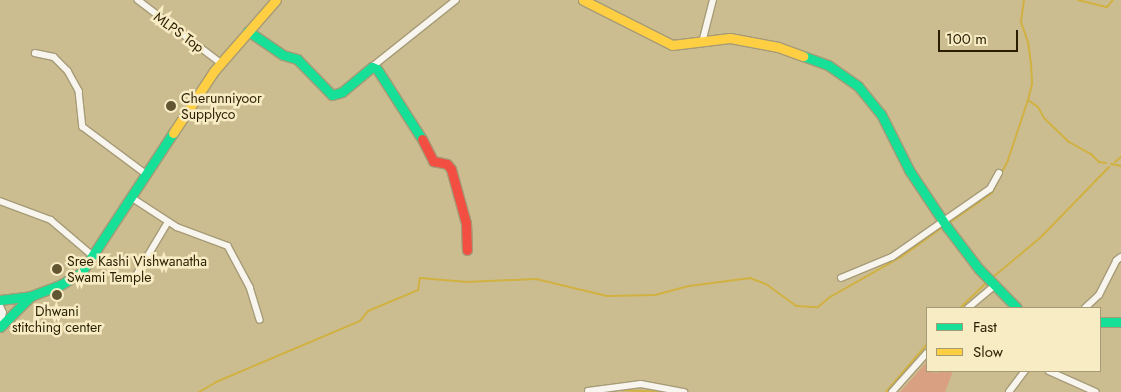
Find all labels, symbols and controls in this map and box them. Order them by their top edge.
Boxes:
street label: MLPS Top [151,8,207,56]
scale bar [941,20,1021,52]
text: 100 m [946,28,987,50]
place label: Cherunniyoor Supplyco [181,90,262,122]
marker: Cherunniyoor Supplyco [165,100,177,112]
place label: Sree Kashi Vishwanatha Swami Temple [67,253,207,286]
marker: Sree Kashi Vishwanatha Swami Temple [51,263,63,275]
marker: Dhwani stitching center [51,289,63,301]
place label: Dhwani stitching center [12,303,102,336]
legend [926,307,1101,372]
text: Fast [973,316,997,338]
text: Slow [973,341,1003,363]

